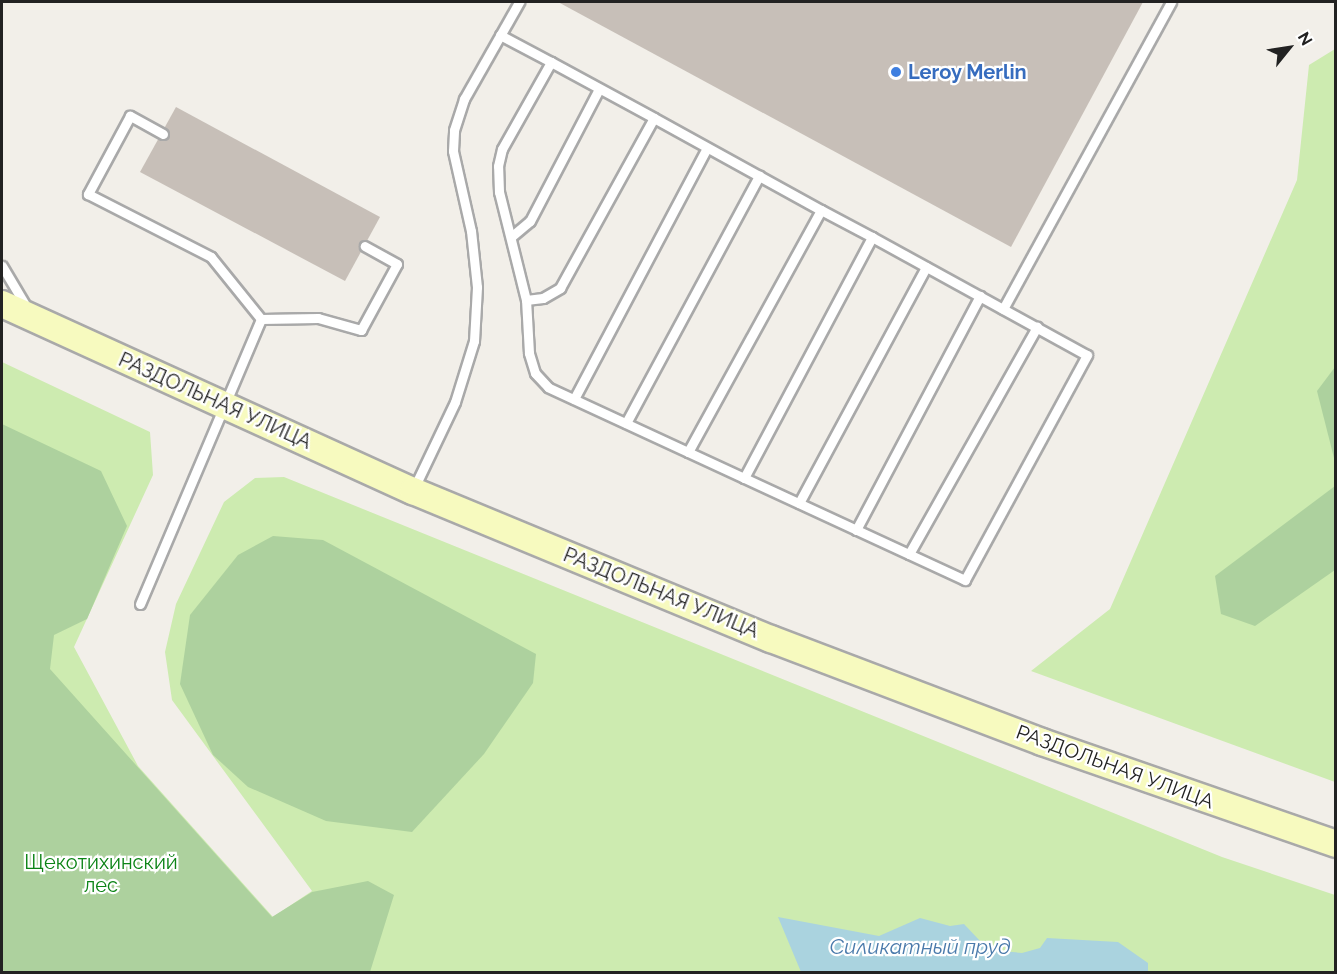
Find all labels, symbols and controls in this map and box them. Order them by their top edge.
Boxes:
north arrow [1259,18,1319,78]
text: N [1294,29,1316,49]
place label: Leroy Merlin [908,60,1027,84]
marker: Leroy Merlin [889,65,903,79]
street label: РАЗДОЛЬНАЯ УЛИЦА [115,348,315,454]
street label: РАЗДОЛЬНАЯ УЛИЦА [560,543,762,643]
street label: РАЗДОЛЬНАЯ УЛИЦА [1013,720,1217,814]
park label: Щекотихинский лес [24,850,178,897]
water label: Силикатный пруд [829,934,1011,960]

